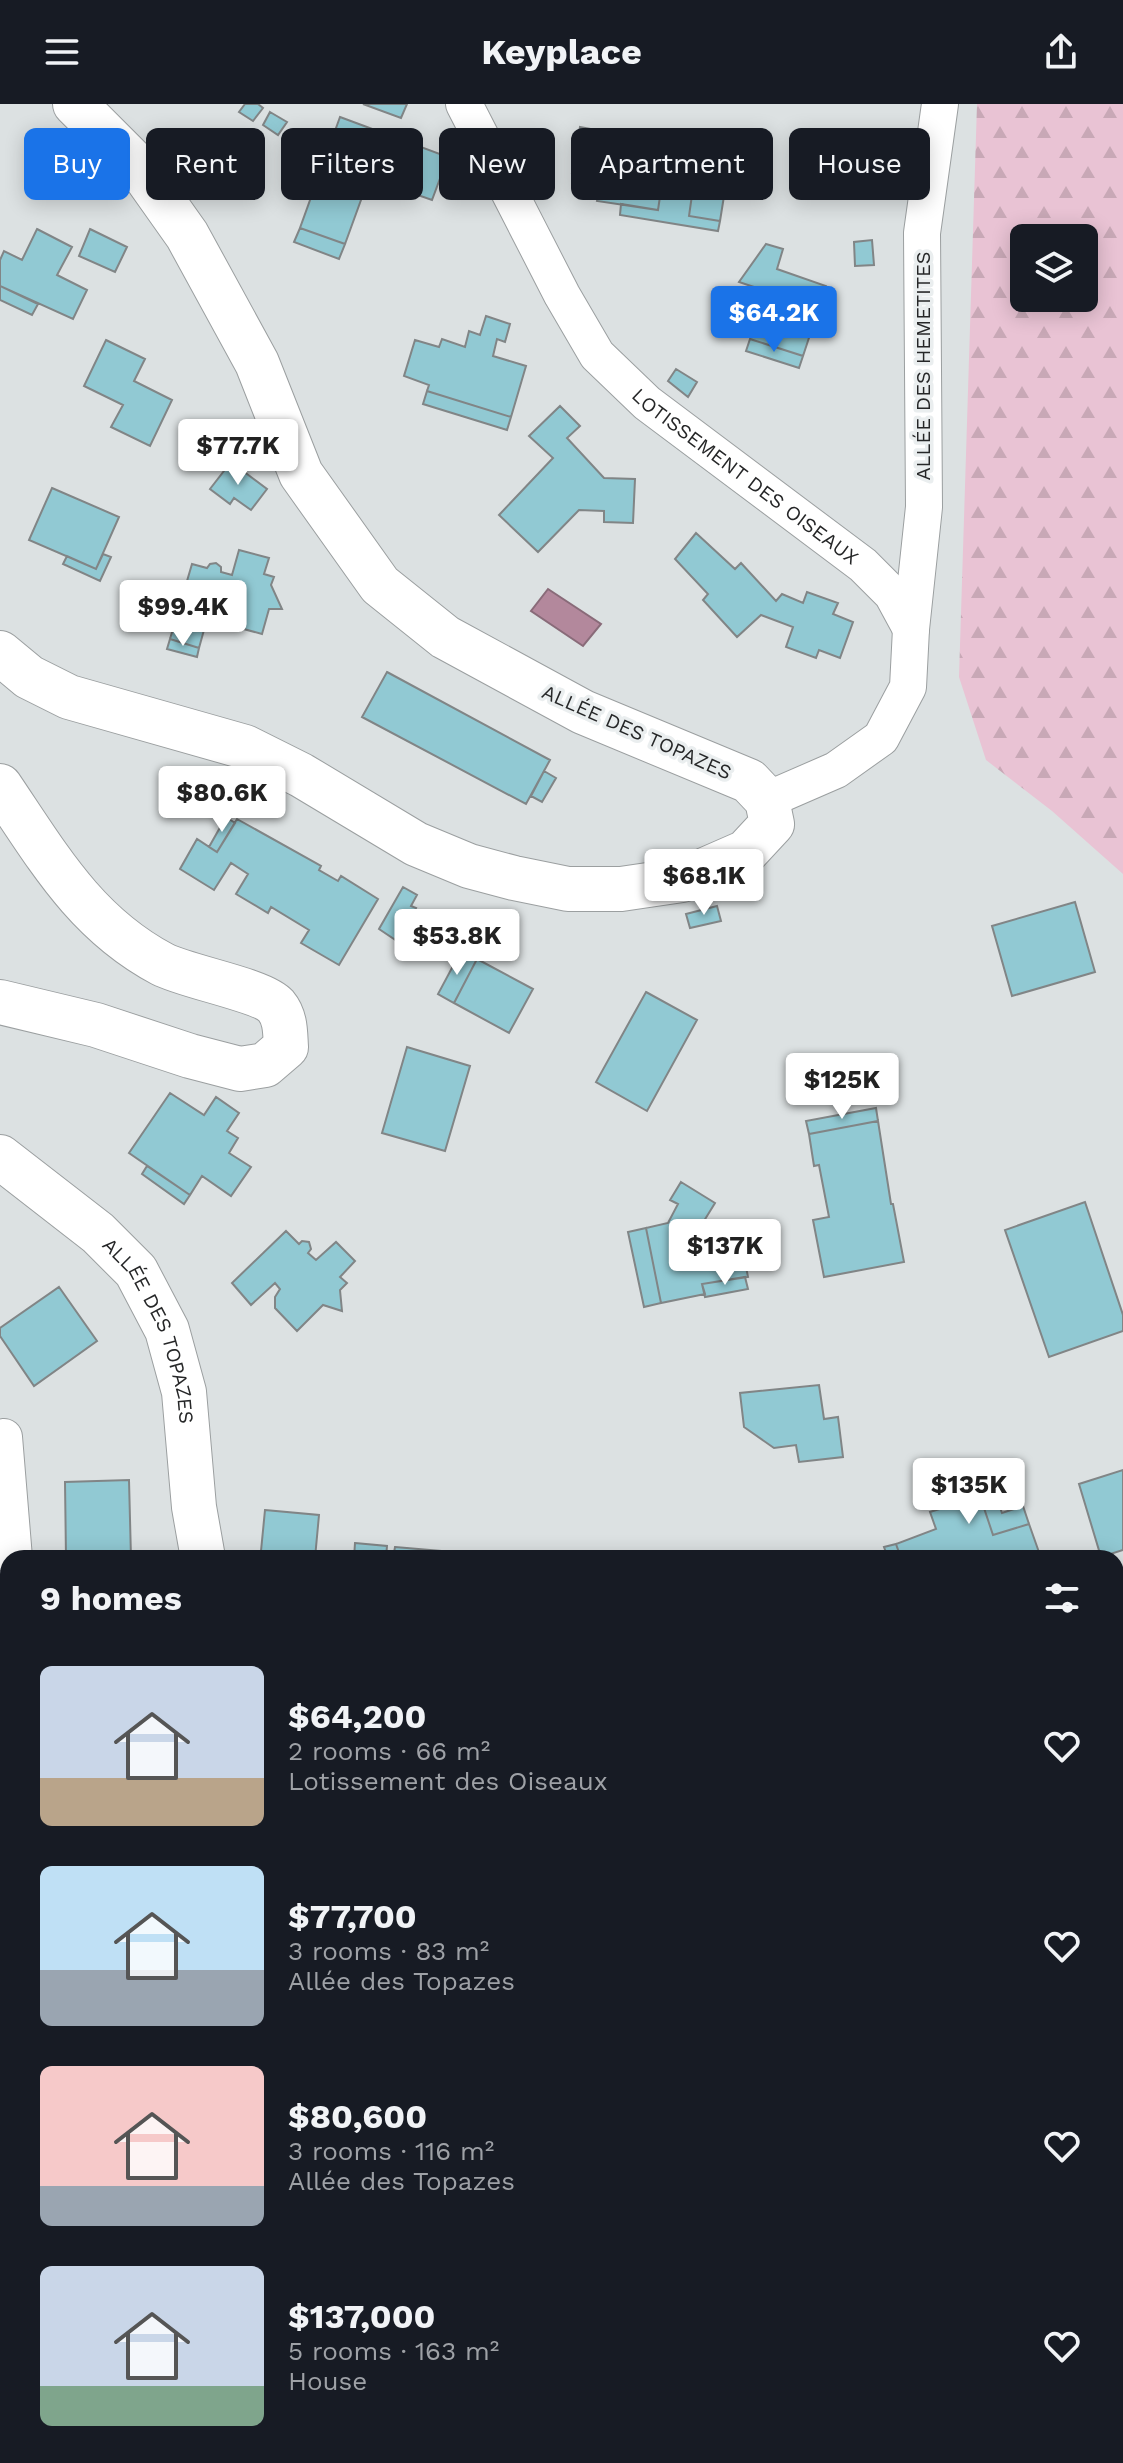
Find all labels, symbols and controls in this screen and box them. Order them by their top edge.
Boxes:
icon: menu [40,30,84,74]
icon: share [1039,30,1083,74]
text: Keyplace [481,31,642,73]
chip: Buy [24,128,130,200]
chip: Rent [146,128,265,200]
chip: Filters [281,128,423,200]
chip: New [439,128,555,200]
chip: Apartment [571,128,773,200]
chip: House [789,128,930,200]
map controls [1010,224,1098,312]
button: layers [1010,224,1098,312]
street label: ALLÉE DES HEMETITES [911,251,935,481]
pin: $64.2K [709,286,839,354]
text: $64.2K [729,297,819,327]
street label: LOTISSEMENT DES OISEAUX [627,383,863,569]
pin: $77.7K [173,419,303,487]
text: $77.7K [196,430,280,460]
pin: $99.4K [118,580,248,648]
text: $99.4K [138,591,228,621]
street label: ALLÉE DES TOPAZES [538,679,736,785]
pin: $80.6K [157,766,287,834]
text: $80.6K [177,777,267,807]
pin: $68.1K [639,849,769,917]
text: $68.1K [662,860,746,890]
pin: $53.8K [392,909,522,977]
text: $53.8K [412,920,502,950]
pin: $125K [786,1053,898,1121]
text: $125K [804,1064,880,1094]
pin: $137K [669,1219,781,1287]
text: $137K [687,1230,763,1260]
street label: ALLÉE DES TOPAZES [98,1233,199,1425]
pin: $135K [913,1458,1025,1526]
text: $135K [931,1469,1007,1499]
icon: filters [1040,1576,1084,1620]
text: 9 homes [40,1578,182,1618]
text: $64,200 [288,1696,426,1736]
icon: home [104,1698,200,1794]
icon: heart [1040,1724,1084,1768]
text: 2 rooms · 66 m² [288,1736,490,1766]
text: Lotissement des Oiseaux [288,1766,608,1796]
text: $77,700 [288,1896,417,1936]
icon: home [104,1898,200,1994]
icon: heart [1040,1924,1084,1968]
text: 3 rooms · 83 m² [288,1936,489,1966]
text: Allée des Topazes [288,1966,515,1996]
text: $80,600 [288,2096,427,2136]
icon: home [104,2098,200,2194]
icon: heart [1040,2124,1084,2168]
text: 3 rooms · 116 m² [288,2136,494,2166]
text: Allée des Topazes [288,2166,515,2196]
text: $137,000 [288,2296,436,2336]
icon: home [104,2298,200,2394]
icon: heart [1040,2324,1084,2368]
text: 5 rooms · 163 m² [288,2336,499,2366]
text: House [288,2366,367,2396]

